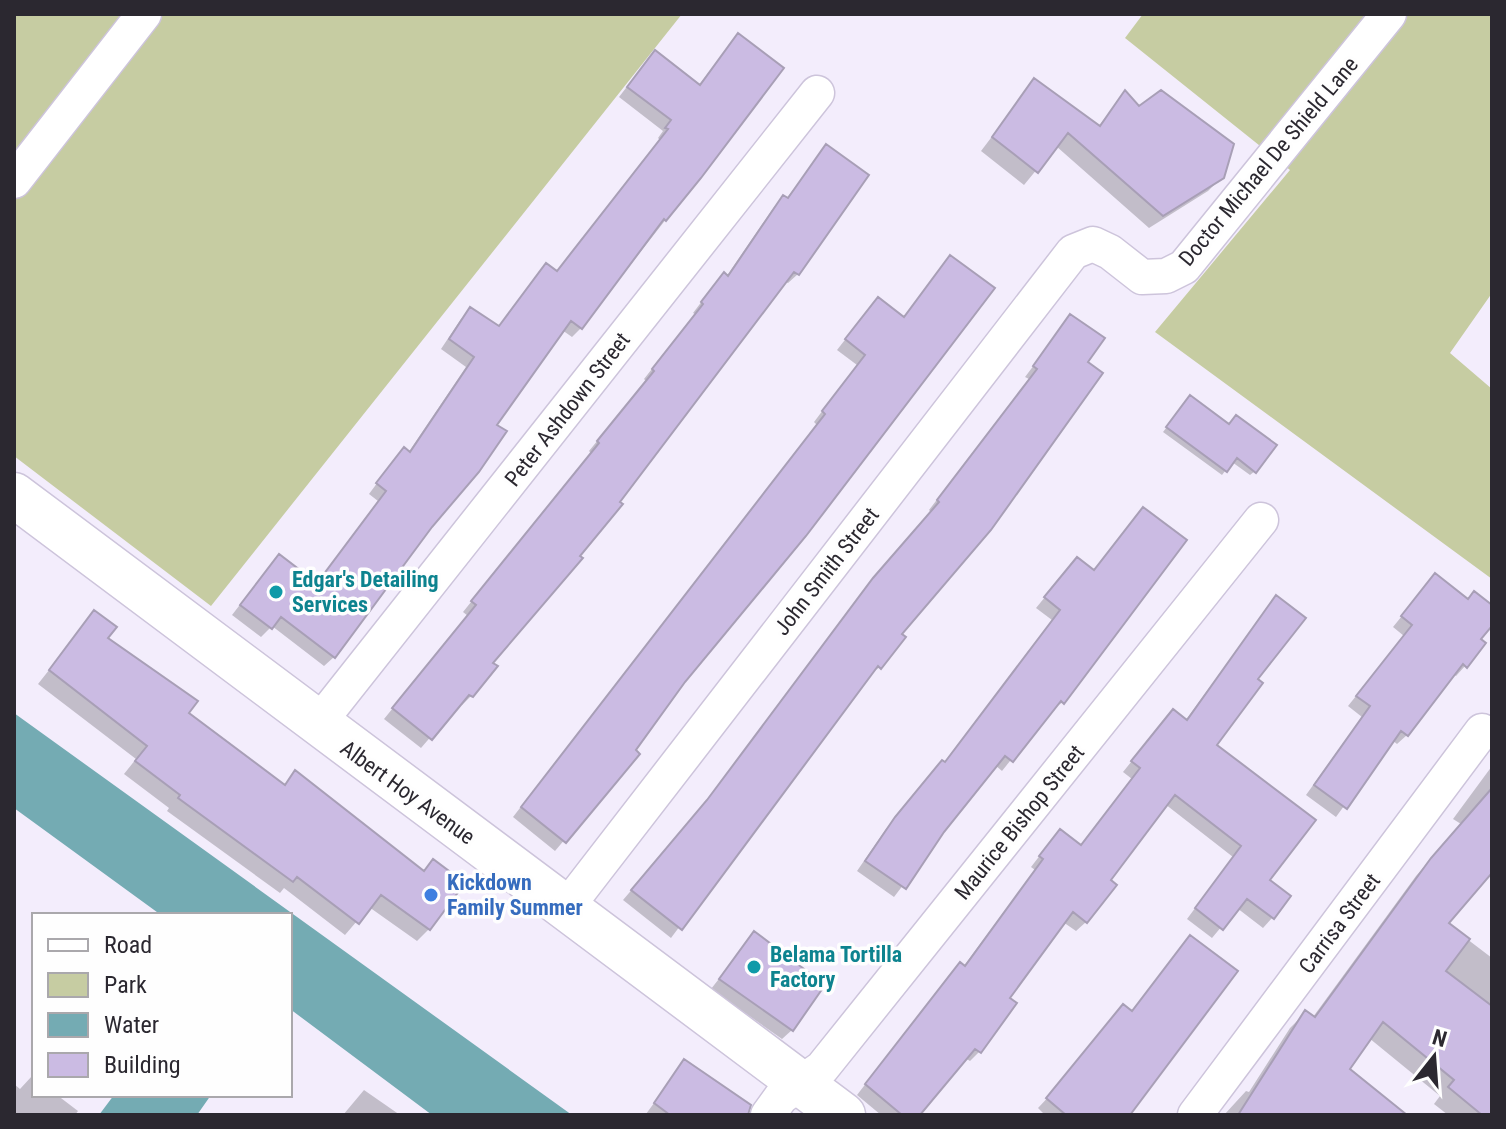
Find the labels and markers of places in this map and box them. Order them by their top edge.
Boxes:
place label: Edgar's Detailing Services [292,567,439,617]
marker: Edgar's Detailing Services [267,583,285,601]
place label: Kickdown Family Summer [447,870,583,920]
marker: Kickdown Family Summer [422,886,440,904]
place label: Belama Tortilla Factory [770,942,902,992]
marker: Belama Tortilla Factory [745,958,763,976]

